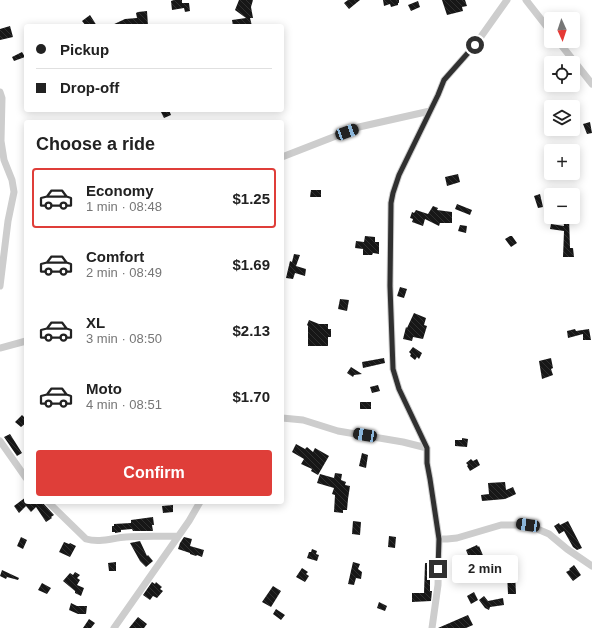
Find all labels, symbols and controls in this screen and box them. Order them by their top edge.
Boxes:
north arrow [544,12,580,48]
map controls [544,12,580,224]
route start [466,36,484,54]
text: Pickup [60,41,109,58]
button: locate [544,56,580,92]
text: Drop-off [60,79,119,96]
button: layers [544,100,580,136]
car [334,122,360,142]
text: Choose a ride [36,134,155,154]
button: + [544,144,580,180]
icon: car [38,180,74,216]
text: Economy [86,182,154,199]
button: − [544,188,580,224]
text: $1.25 [232,190,270,207]
text: 1 min · 08:48 [86,199,162,214]
icon: car [38,246,74,282]
text: Comfort [86,248,144,265]
text: $1.69 [232,256,270,273]
text: 2 min · 08:49 [86,265,162,280]
icon: car [38,312,74,348]
text: XL [86,314,105,331]
text: $2.13 [232,322,270,339]
text: 3 min · 08:50 [86,331,162,346]
icon: car [38,378,74,414]
text: Moto [86,380,122,397]
text: $1.70 [232,388,270,405]
text: 4 min · 08:51 [86,397,162,412]
car [352,427,378,443]
button: Confirm [36,450,272,496]
car [515,517,541,533]
callout: 2 min [452,555,518,583]
route end [429,560,447,578]
text: 2 min [468,561,502,576]

